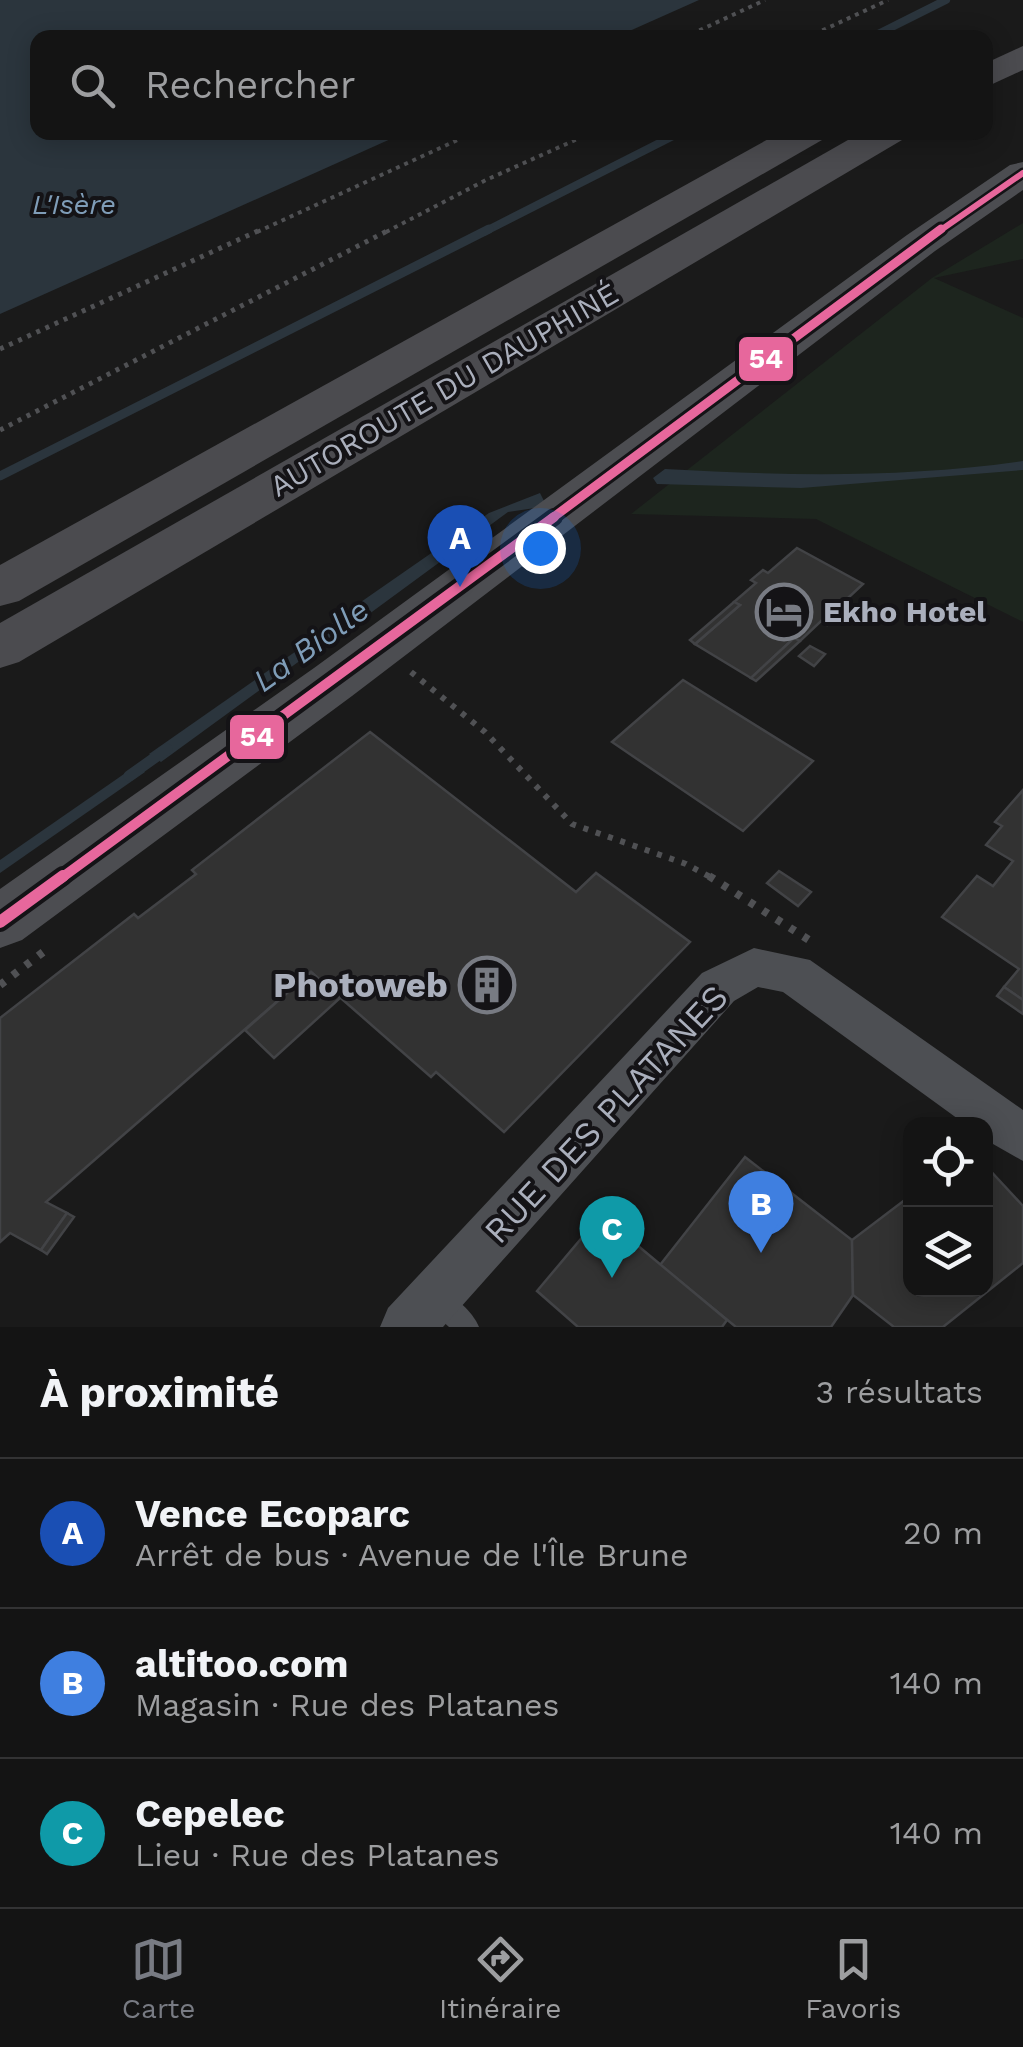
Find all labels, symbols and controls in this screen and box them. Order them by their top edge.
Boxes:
search box [30,30,993,140]
icon: search [65,58,120,113]
text: Rechercher [145,63,355,107]
water label: L'Isère [32,188,116,221]
street label: AUTOROUTE DU DAUPHINÉ [264,275,624,504]
line badge: 54 [737,335,795,383]
text: 54 [749,342,783,375]
pin: A [428,504,492,587]
your location [515,523,566,574]
hotel icon: Ekho Hotel [754,582,814,642]
water label: La Biolle [246,590,376,700]
place label: Ekho Hotel [823,594,986,629]
line badge: 54 [228,713,286,761]
text: 54 [240,720,274,753]
building icon: Photoweb [457,955,517,1015]
place label: Photoweb [273,964,448,1006]
street label: RUE DES PLATANES [475,976,737,1252]
map controls [903,1117,993,1297]
button: locate [903,1117,993,1207]
pin: B [728,1170,794,1253]
pin: C [580,1196,644,1278]
button: layers [903,1207,993,1297]
text: À proximité [40,1368,279,1417]
text: 3 résultats [816,1373,983,1411]
text: Vence Ecoparc [135,1492,410,1536]
text: A [62,1514,83,1552]
text: 20 m [903,1514,983,1552]
text: Arrêt de bus · Avenue de l'Île Brune [135,1536,688,1574]
text: altitoo.com [135,1642,348,1686]
text: B [62,1664,83,1702]
text: 140 m [890,1664,983,1702]
text: Magasin · Rue des Platanes [135,1686,559,1724]
text: Cepelec [135,1792,285,1836]
text: C [62,1814,83,1852]
text: 140 m [890,1814,983,1852]
text: Lieu · Rue des Platanes [135,1836,500,1874]
tab: Carte [122,1932,195,2025]
tab: Itinéraire [439,1932,561,2025]
tab: Favoris [805,1932,901,2025]

